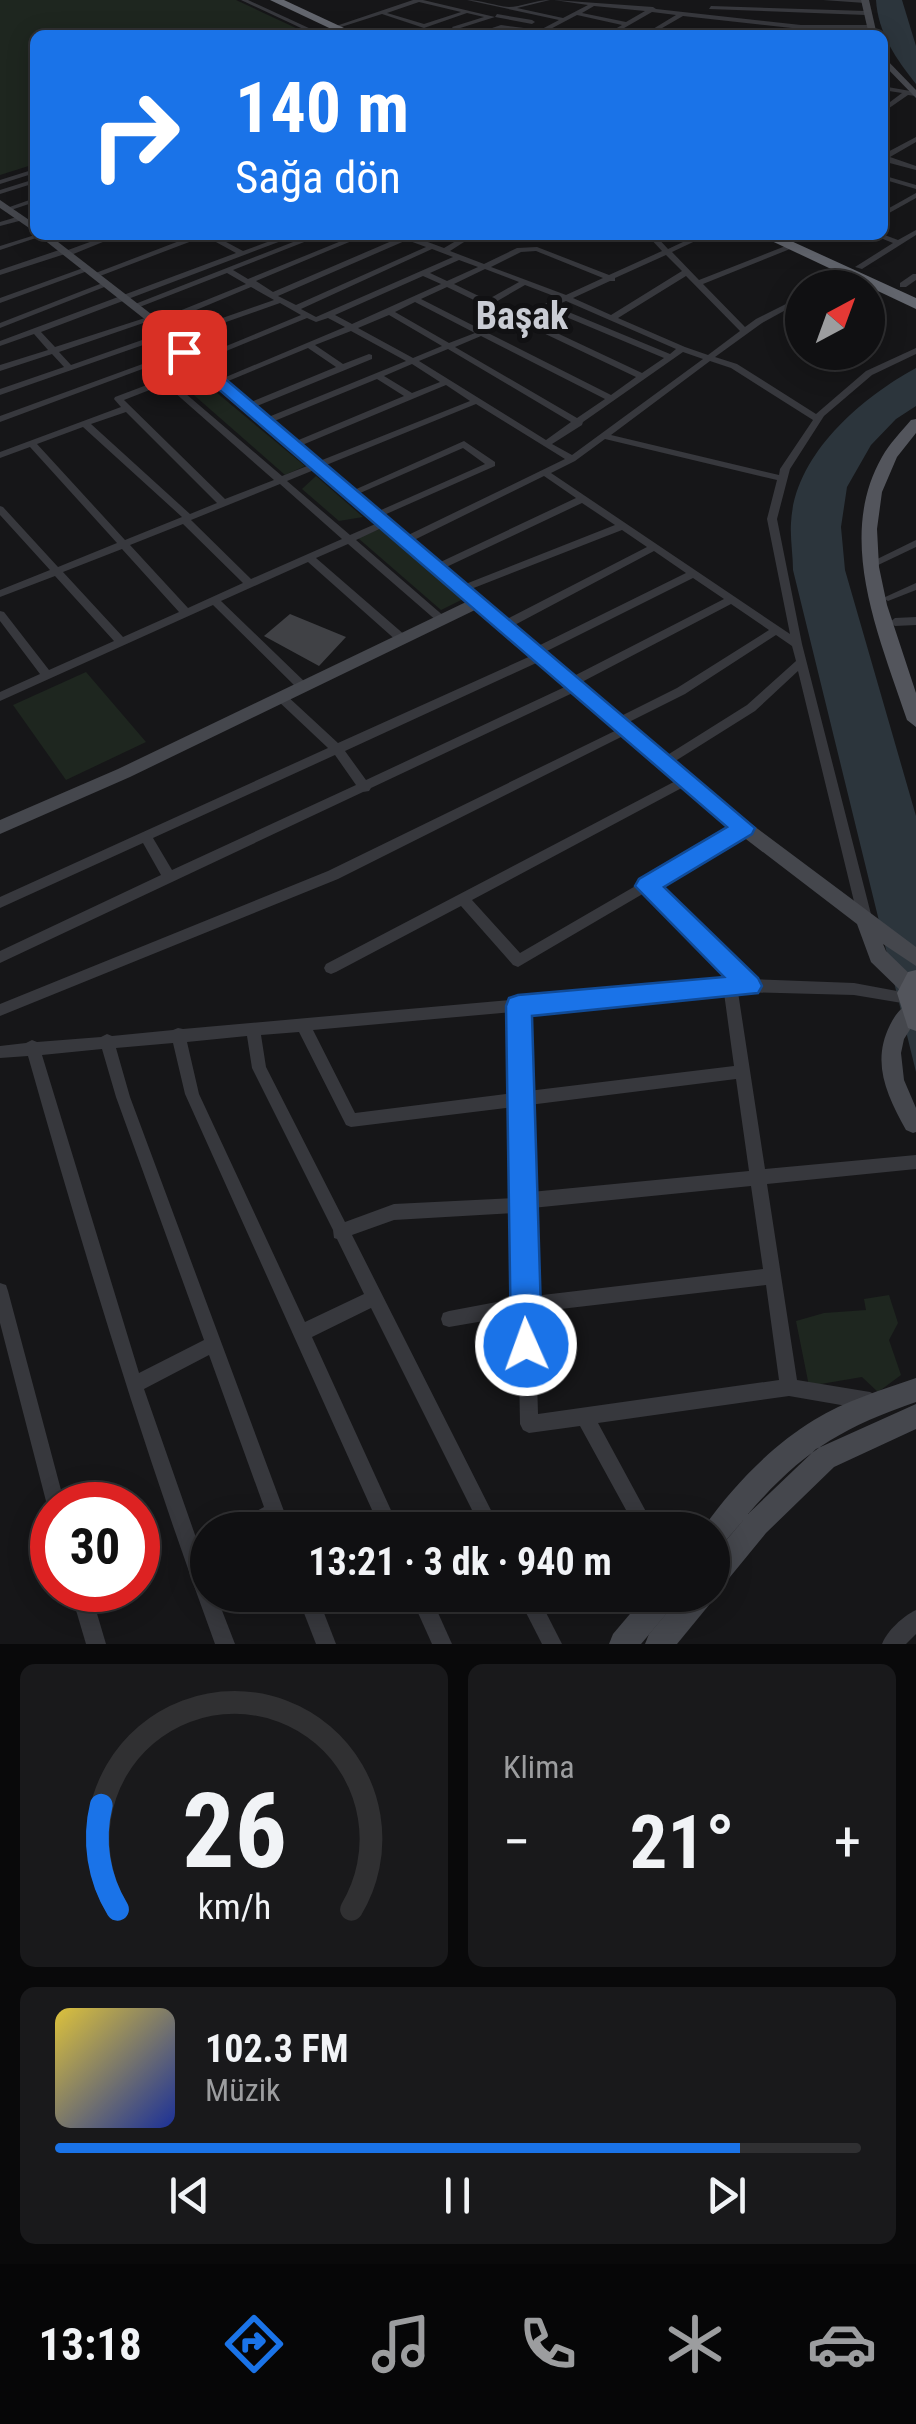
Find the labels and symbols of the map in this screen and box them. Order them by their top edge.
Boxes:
north arrow [785,270,885,370]
district label: Başak [476,294,569,338]
pin [142,310,227,395]
position arrow [474,1293,578,1397]
speed limit sign: 30 [30,1482,160,1612]

